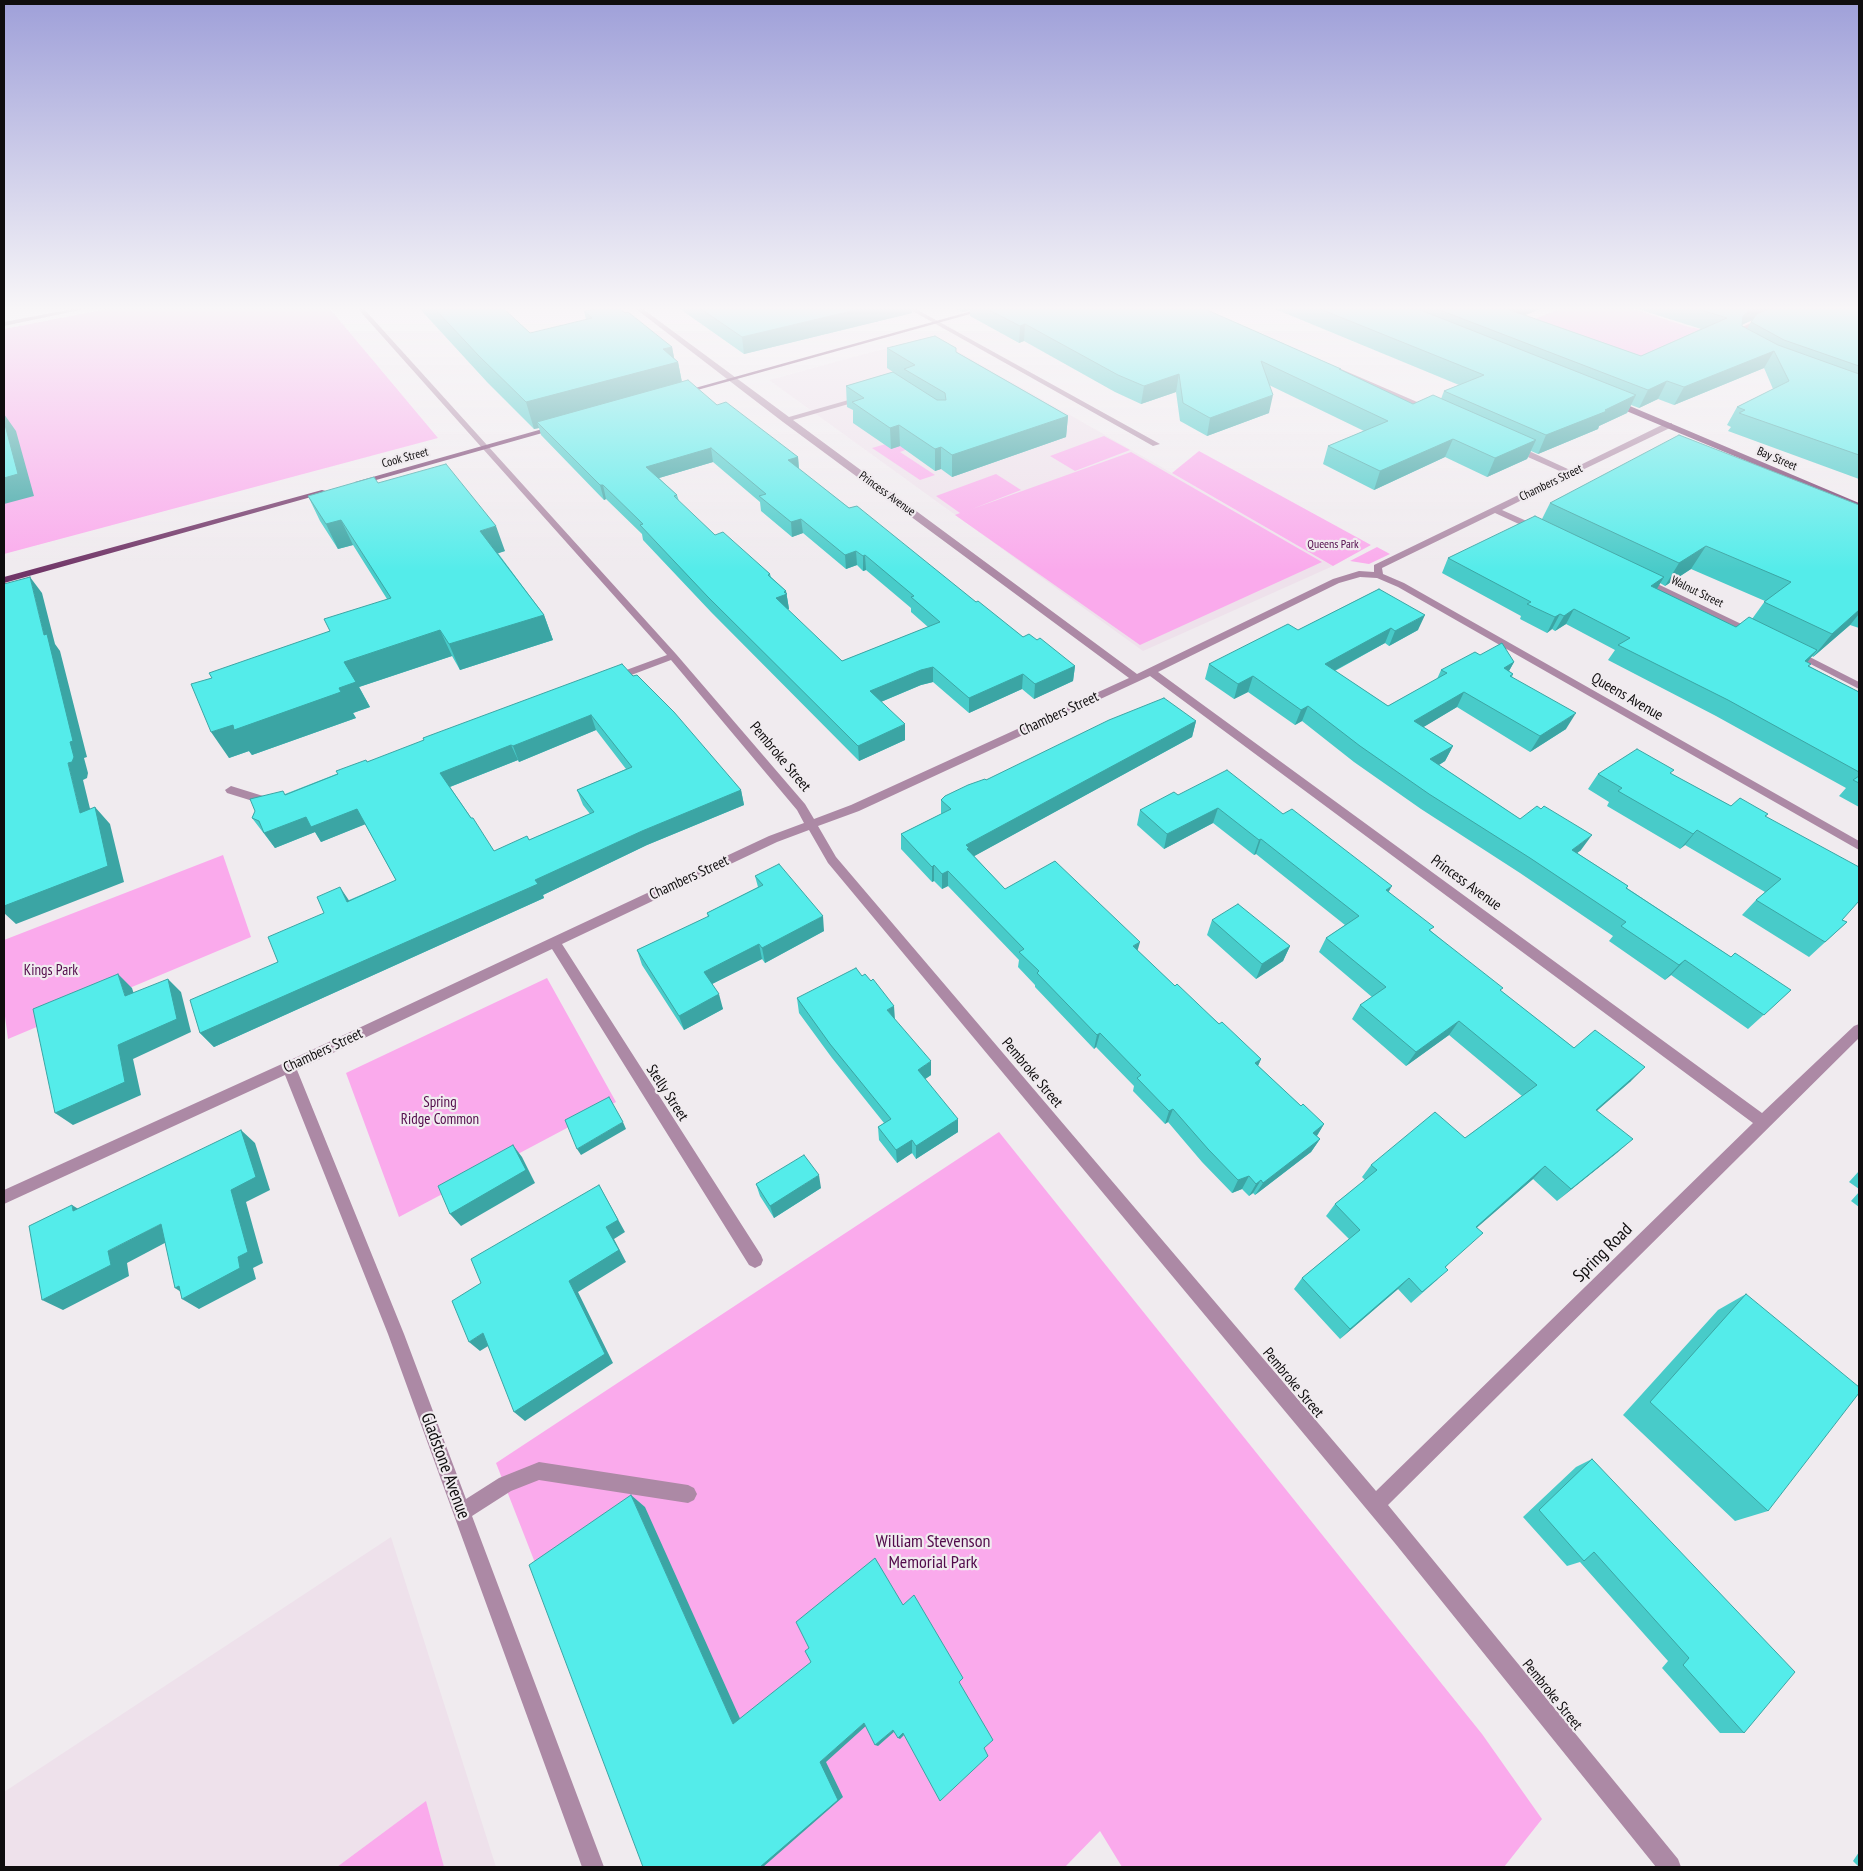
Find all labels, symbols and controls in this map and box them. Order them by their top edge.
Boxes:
street label: Bay Street [1755,444,1799,474]
street label: Cook Street [380,445,430,471]
street label: Chambers Street [1517,462,1585,504]
street label: Princess Avenue [856,469,918,519]
park label: Queens Park [1307,538,1359,552]
street label: Walnut Street [1668,573,1726,611]
street label: Queens Avenue [1588,669,1666,725]
street label: Chambers Street [1017,688,1101,740]
street label: Pembroke Street [746,718,814,796]
street label: Princess Avenue [1427,851,1505,915]
street label: Chambers Street [647,852,731,904]
park label: Kings Park [24,962,78,980]
street label: Chambers Street [281,1025,365,1077]
street label: Pembroke Street [998,1034,1066,1112]
street label: Stelly Street [642,1061,692,1125]
park label: Spring Ridge Common [401,1094,479,1129]
street label: Spring Road [1569,1219,1637,1287]
street label: Pembroke Street [1259,1344,1327,1422]
street label: Gladstone Avenue [416,1410,474,1522]
park label: William Stevenson Memorial Park [876,1531,990,1574]
street label: Pembroke Street [1518,1656,1586,1734]

